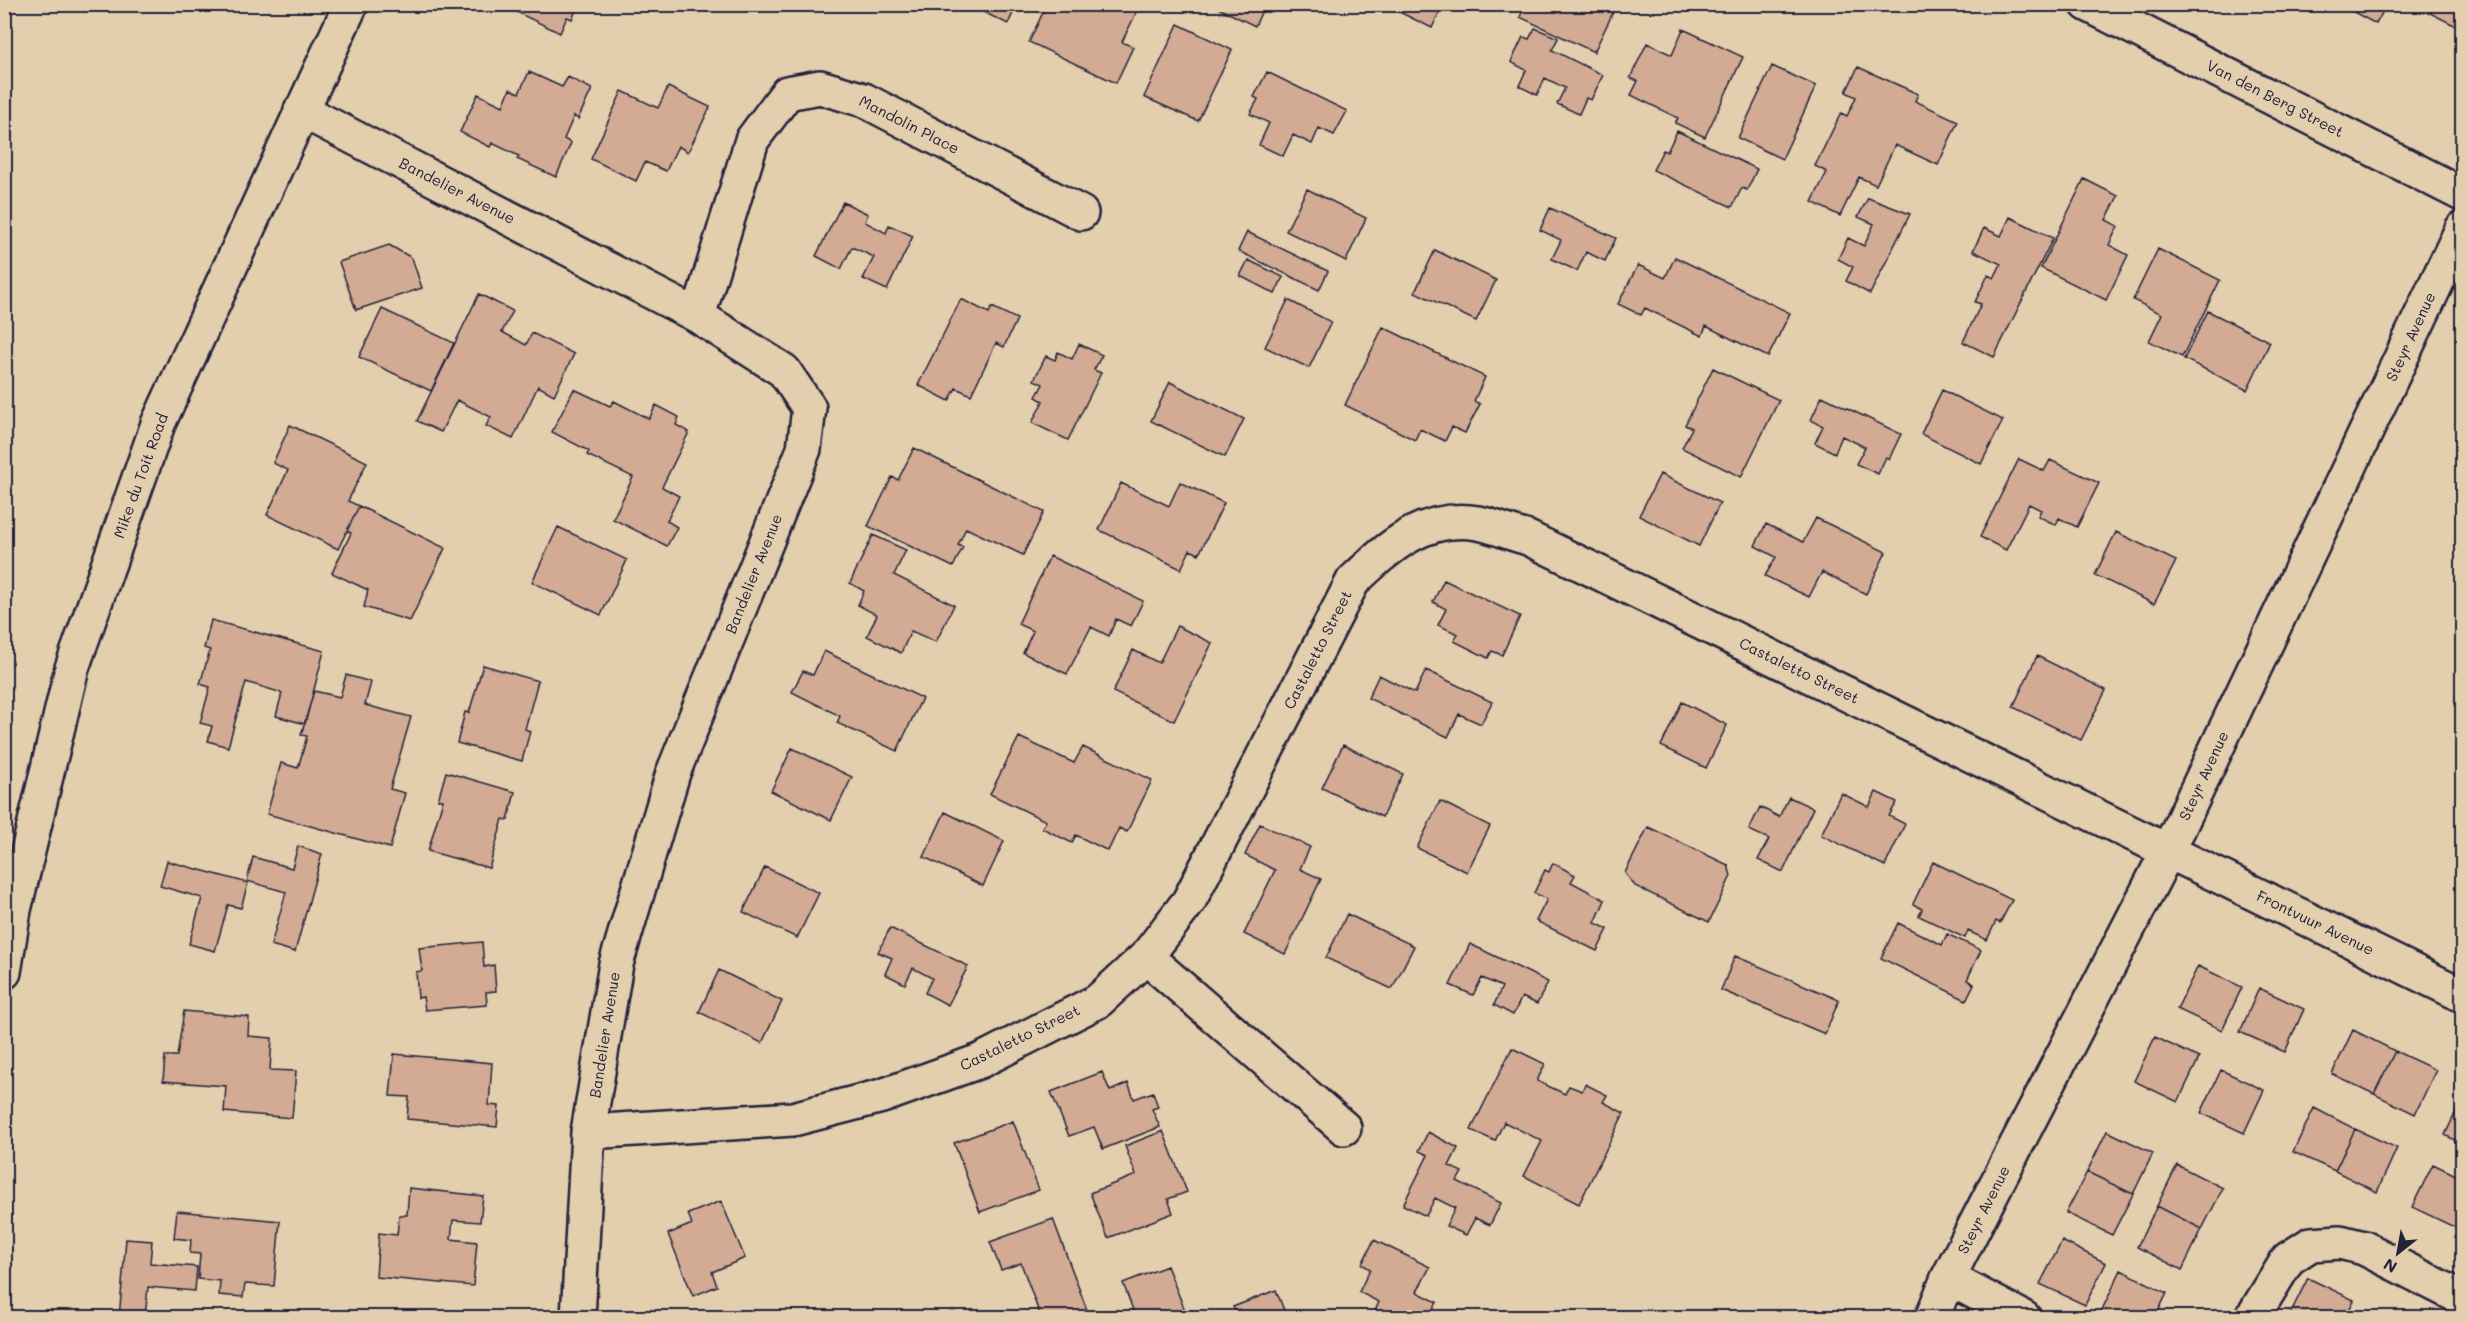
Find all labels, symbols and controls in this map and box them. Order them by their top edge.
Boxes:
street label: Van den Berg Street [2203,55,2347,141]
street label: Mandolin Place [856,90,963,158]
street label: Bandelier Avenue [396,152,519,228]
street label: Steyr Avenue [2381,289,2440,384]
street label: Mike du Toit Road [108,410,172,541]
street label: Bandelier Avenue [720,511,786,637]
street label: Castaletto Street [1278,587,1356,712]
street label: Castaletto Street [1736,632,1863,708]
street label: Steyr Avenue [2174,728,2233,823]
street label: Frontvuur Avenue [2253,885,2377,959]
street label: Bandelier Avenue [584,970,624,1099]
street label: Castaletto Street [956,999,1083,1075]
street label: Steyr Avenue [1952,1162,2014,1257]
north arrow [2368,1223,2428,1283]
text: N [2379,1254,2401,1278]

